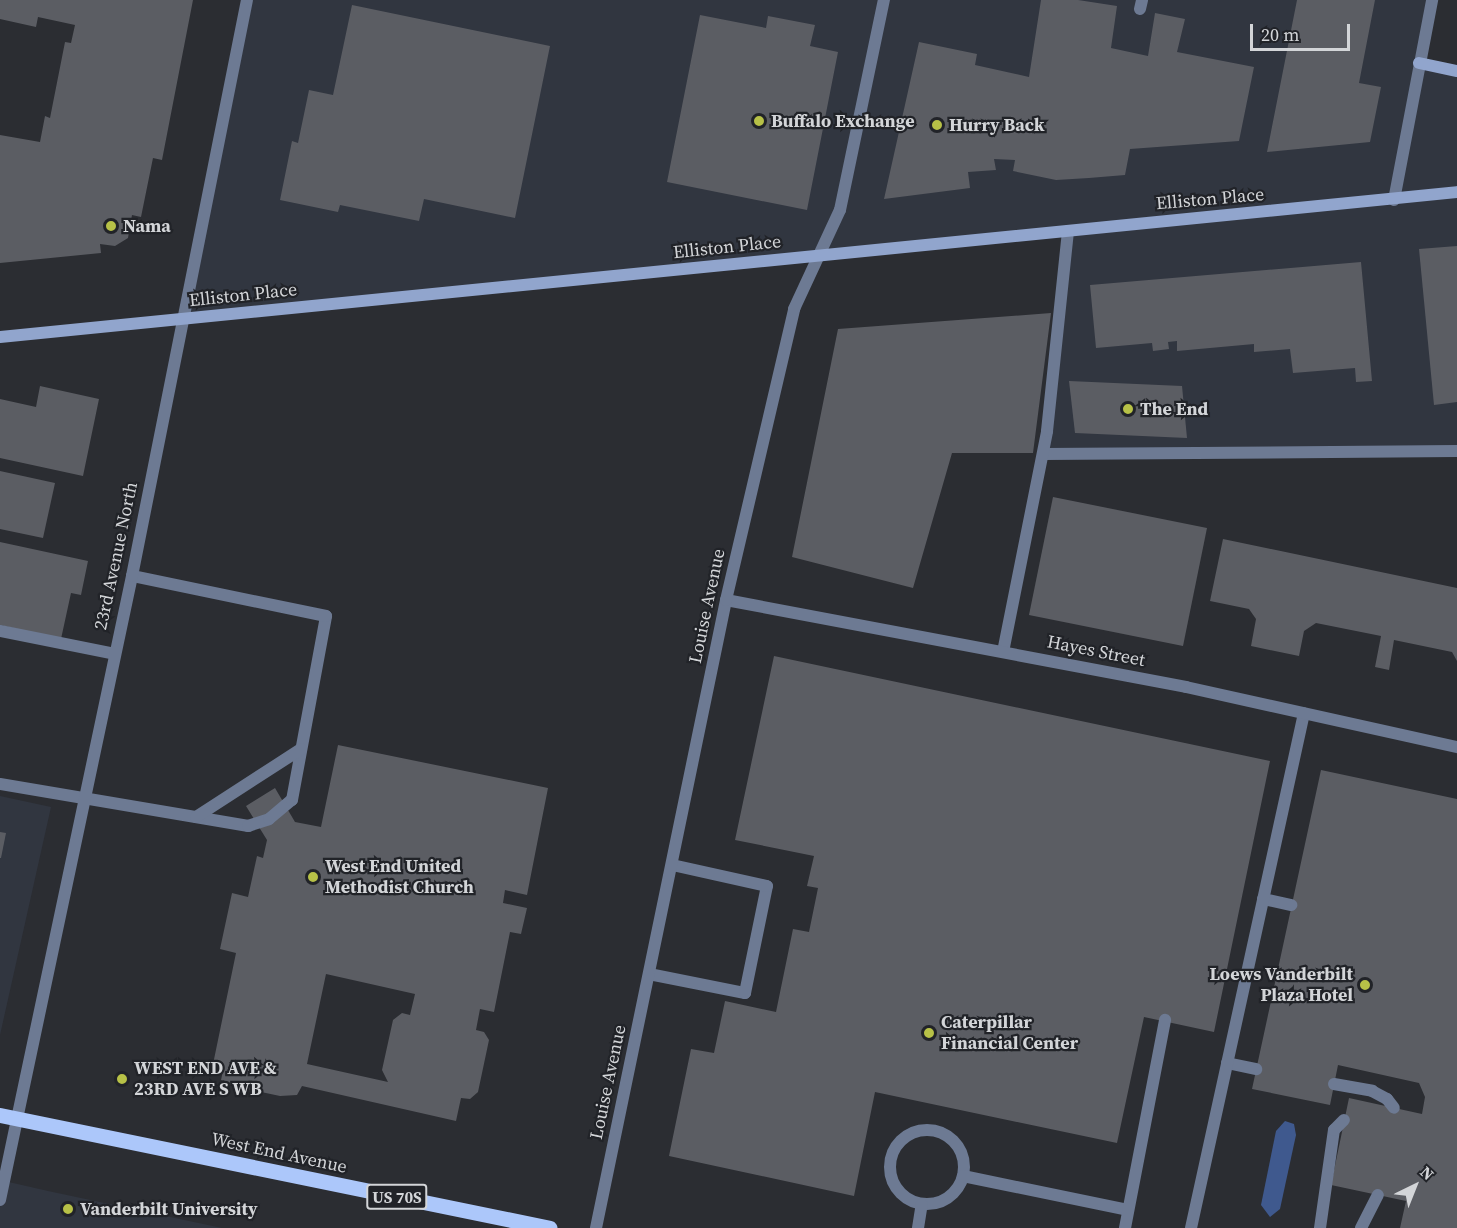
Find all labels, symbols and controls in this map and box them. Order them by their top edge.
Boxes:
scale bar [1253,12,1354,50]
text: 20 m [1261,22,1299,47]
place label: Buffalo Exchange [771,110,915,132]
marker: Buffalo Exchange [752,114,766,128]
place label: Hurry Back [949,114,1044,136]
marker: Hurry Back [930,118,944,132]
street label: Elliston Place [1155,184,1265,214]
place label: Nama [123,215,171,237]
marker: Nama [104,219,118,233]
street label: Elliston Place [672,231,782,263]
street label: Elliston Place [188,279,298,311]
place label: The End [1140,398,1208,420]
marker: The End [1121,402,1135,416]
street label: 23rd Avenue North [90,480,142,632]
street label: Louise Avenue [684,547,730,665]
street label: Hayes Street [1045,631,1147,671]
place label: West End United Methodist Church [325,856,474,898]
marker: West End United Methodist Church [306,870,320,884]
place label: Loews Vanderbilt Plaza Hotel [1209,964,1353,1006]
marker: Loews Vanderbilt Plaza Hotel [1358,978,1372,992]
place label: Caterpillar Financial Center [941,1012,1078,1054]
street label: Louise Avenue [585,1023,631,1141]
marker: Caterpillar Financial Center [922,1026,936,1040]
place label: WEST END AVE & 23RD AVE S WB [134,1058,277,1100]
marker: WEST END AVE & 23RD AVE S WB [115,1072,129,1086]
street label: West End Avenue [209,1128,349,1178]
north arrow [1385,1156,1445,1216]
text: N [1416,1161,1439,1185]
road number: US 70S [366,1184,428,1210]
place label: Vanderbilt University [80,1198,258,1220]
marker: Vanderbilt University [61,1202,75,1216]

